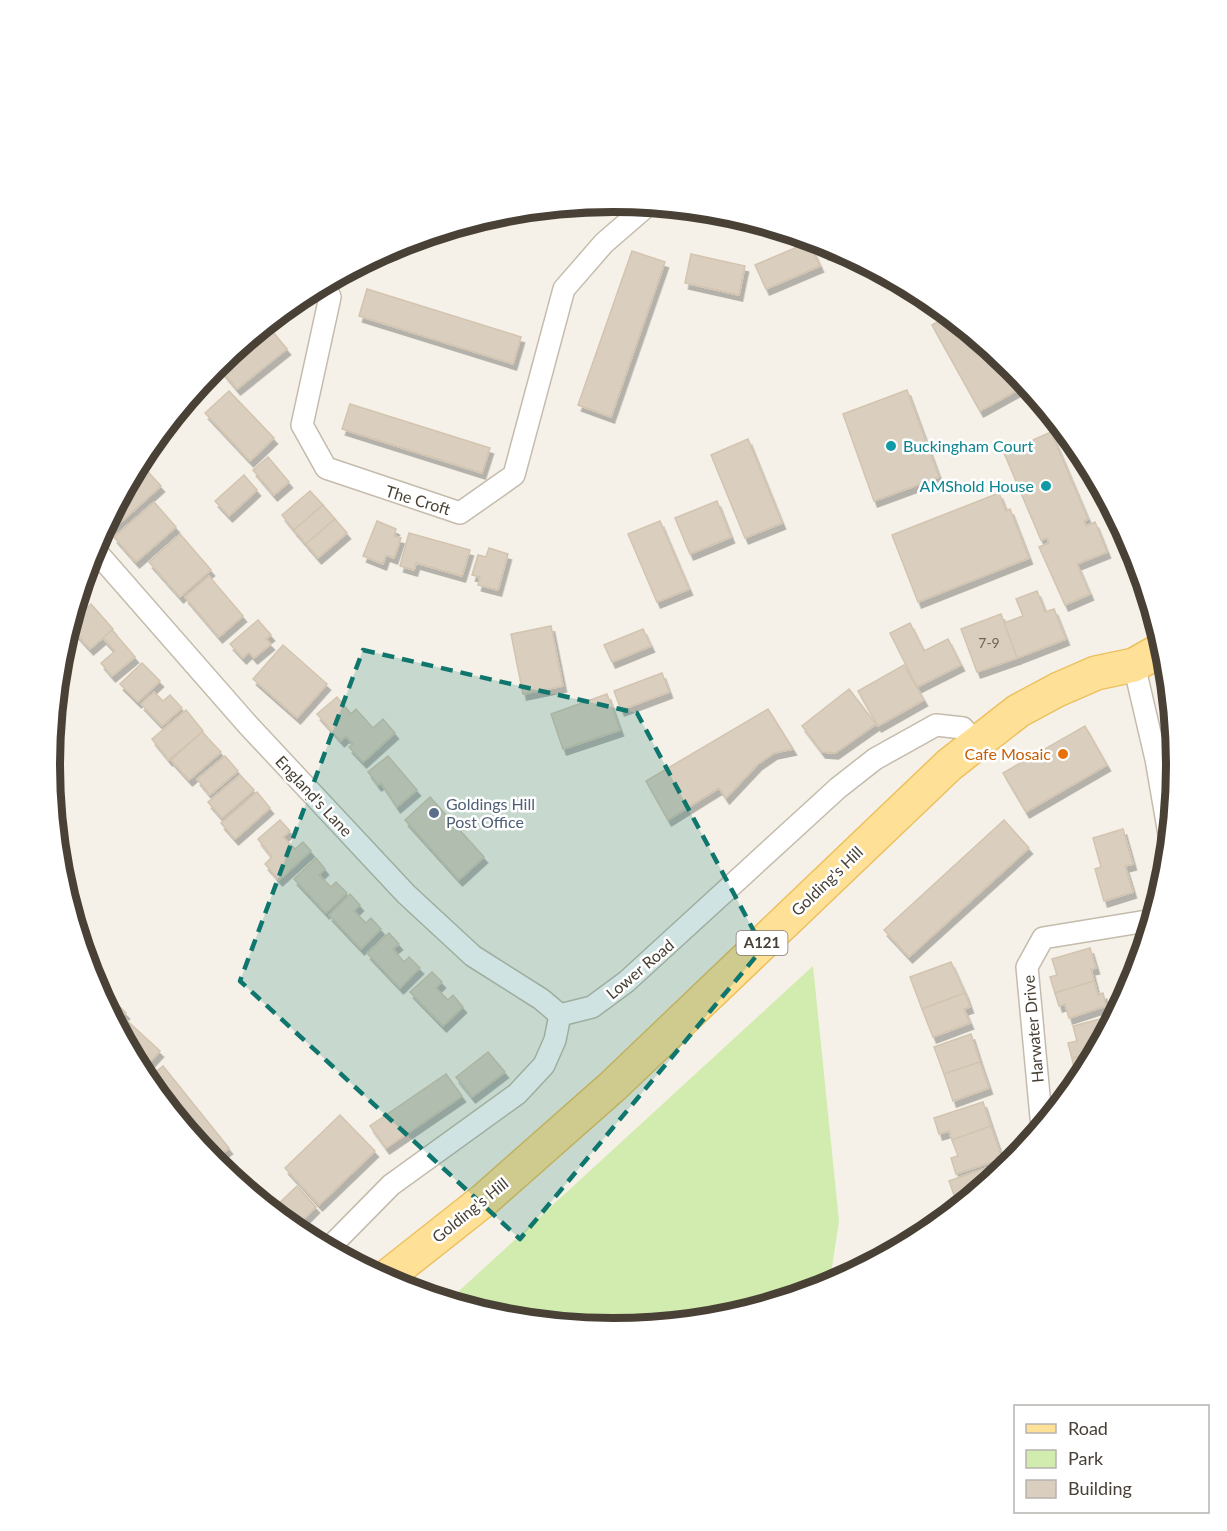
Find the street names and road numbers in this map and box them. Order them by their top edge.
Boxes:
street label: The Croft [383,481,453,518]
street label: England's Lane [272,751,357,840]
street label: Golding's Hill [787,842,866,919]
road number: A121 [736,931,788,955]
street label: Lower Road [602,935,677,1002]
street label: Harwater Drive [1018,974,1047,1084]
street label: Golding's Hill [428,1173,511,1246]

